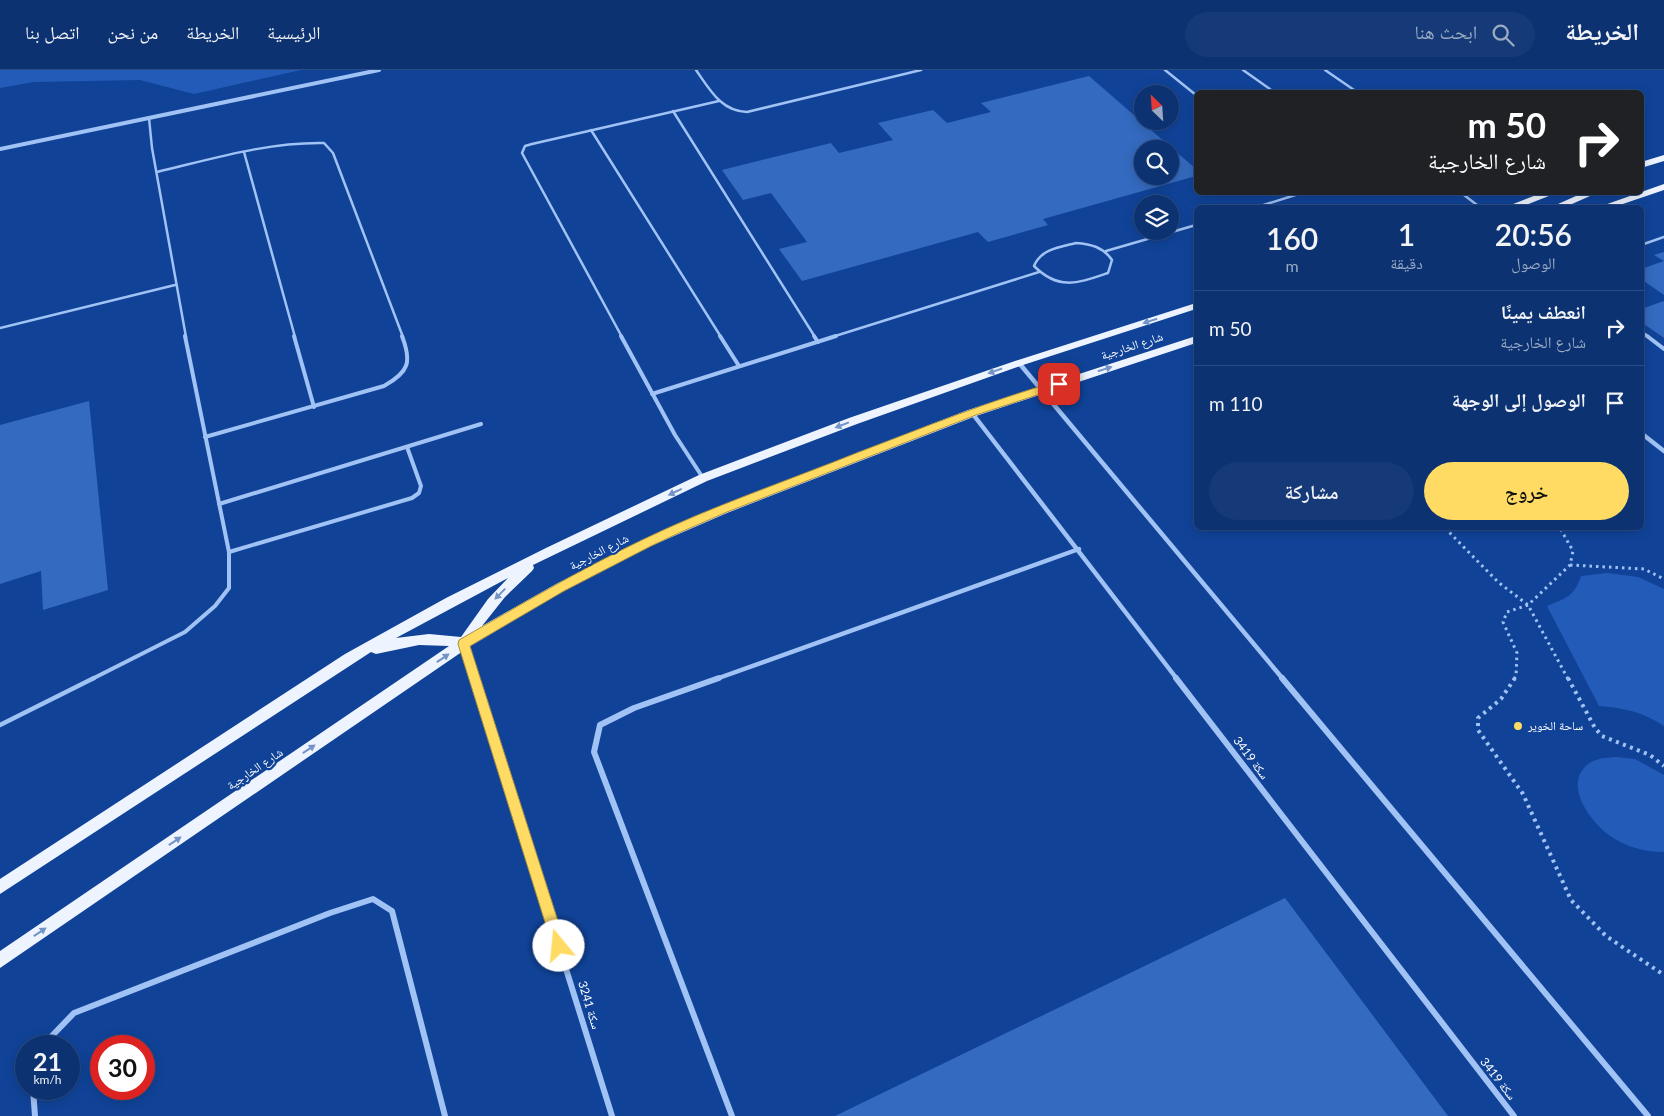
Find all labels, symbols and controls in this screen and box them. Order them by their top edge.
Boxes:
search box [1185,12,1535,57]
text: الخريطة [1565,16,1639,45]
text: ابحث هنا [1415,20,1477,43]
text: اتصل بنا [25,21,79,43]
text: من نحن [107,21,158,43]
text: الخريطة [186,21,239,43]
text: الرئيسية [267,21,321,43]
icon: search [1489,21,1517,49]
north arrow [1134,85,1179,130]
map controls [1134,85,1179,240]
text: 50 m [1468,103,1546,145]
icon: right [1564,110,1629,175]
button: search [1134,140,1179,185]
text: شارع الخارجية [1428,147,1546,174]
button: layers [1134,195,1179,240]
text: 1 [1398,216,1415,252]
text: 20:56 [1495,216,1572,252]
text: 160 [1266,220,1318,256]
text: دقيقة [1390,253,1423,272]
text: الوصول [1511,253,1556,272]
text: m [1286,256,1299,275]
text: انعطف يمينًا [1501,300,1586,323]
icon: right [1601,314,1629,342]
one-way arrow [1142,317,1157,325]
text: 50 m [1209,317,1252,340]
street label: شارع الخارجية [1099,328,1165,364]
text: شارع الخارجية [1500,332,1586,351]
pin [1038,363,1080,405]
one-way arrow [1097,365,1112,372]
one-way arrow [988,368,1003,376]
icon: arrive [1045,370,1073,398]
text: الوصول إلى الوجهة [1452,388,1586,411]
icon: arrive [1601,389,1629,417]
text: 110 m [1209,392,1263,415]
one-way arrow [834,421,849,429]
button: مشاركة [1209,462,1414,520]
button: خروج [1424,462,1629,520]
one-way arrow [668,488,682,496]
street label: شارع الخارجية [567,530,631,574]
one-way arrow [494,588,506,600]
one-way arrow [436,653,450,663]
place label: ساحة الخوير [1527,718,1583,733]
marker: ساحة الخوير [1512,720,1524,732]
street label: سكة 3419 [1230,733,1272,782]
street label: شارع الخارجية [224,744,286,794]
one-way arrow [302,744,316,754]
one-way arrow [168,836,181,846]
position arrow [532,919,584,971]
one-way arrow [33,927,47,937]
street label: سكة 3241 [575,979,604,1031]
speed limit sign: 30 [90,1035,155,1100]
text: 21 [33,1046,62,1076]
street label: سكة 3419 [1477,1054,1520,1103]
text: km/h [33,1072,62,1087]

